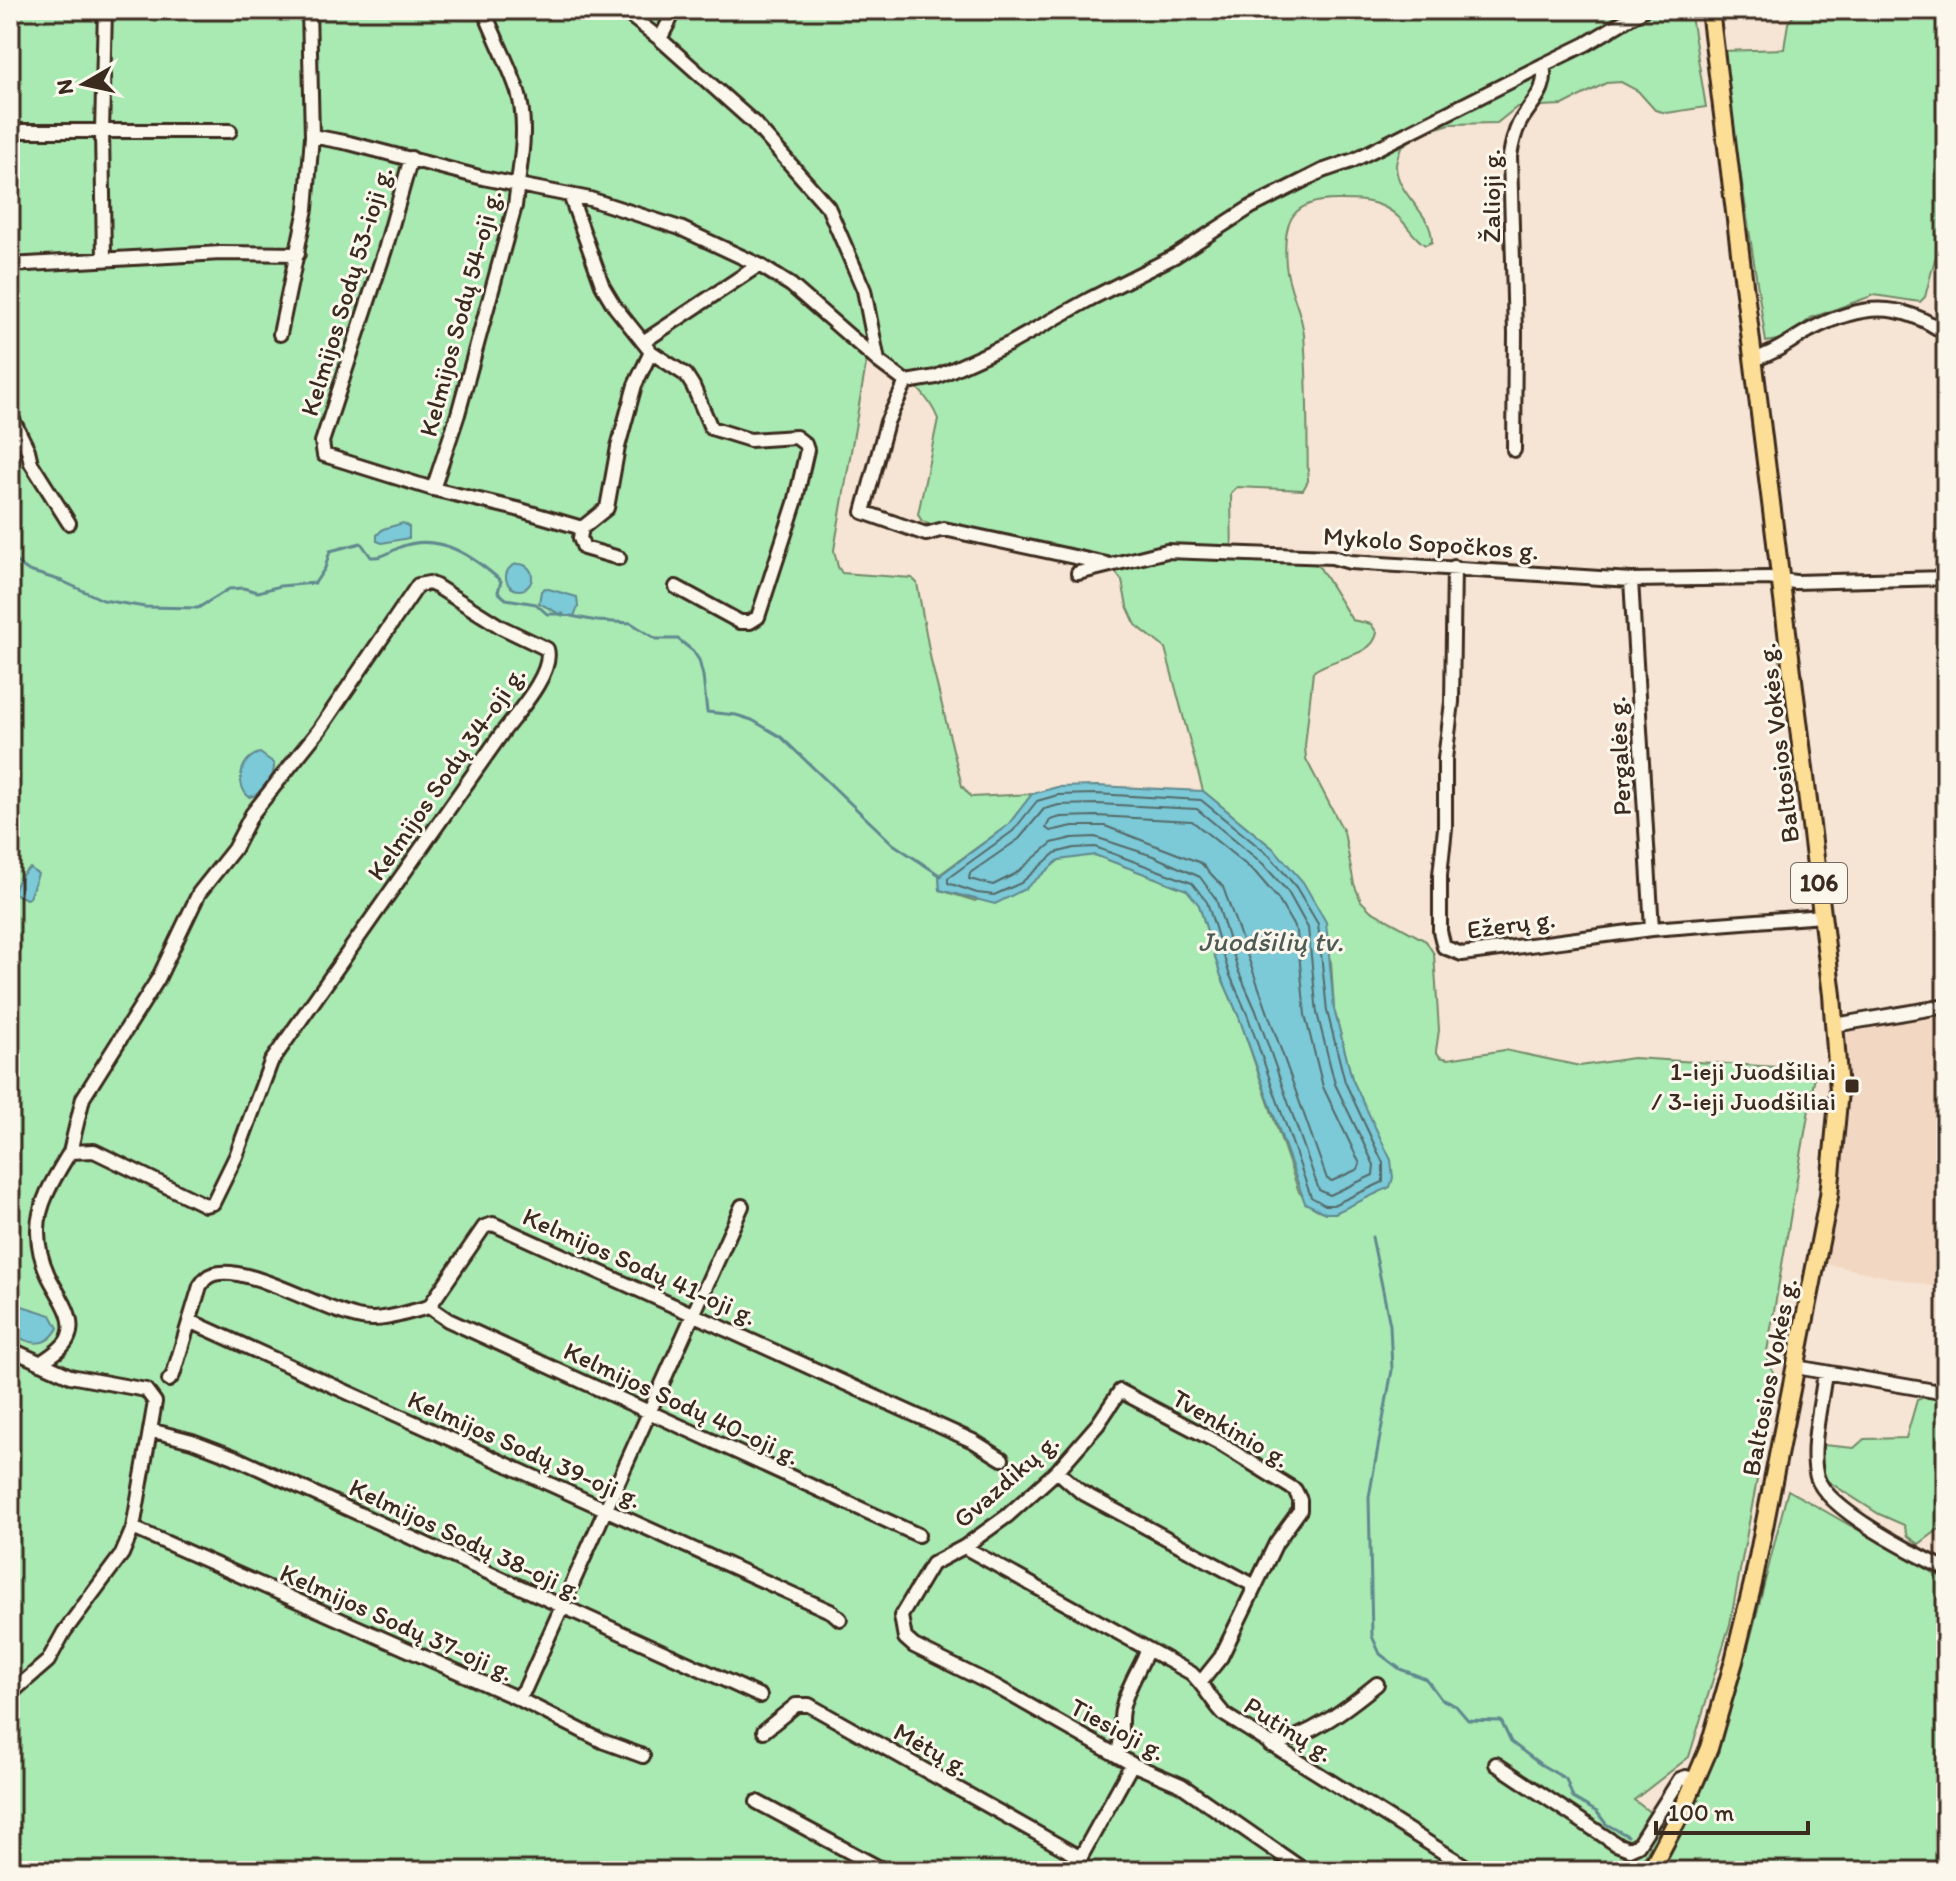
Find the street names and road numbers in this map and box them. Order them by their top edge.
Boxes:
street label: Žalioji g. [1475,149,1507,243]
street label: Kelmijos Sodų 53-ioji g. [293,162,399,420]
street label: Kelmijos Sodų 54-oji g. [412,186,508,440]
street label: Mykolo Sopočkos g. [1322,519,1540,567]
street label: Baltosios Vokės g. [1750,641,1806,845]
street label: Kelmijos Sodų 34-oji g. [360,659,532,887]
street label: Pergalės g. [1600,695,1638,817]
road number: 106 [1791,863,1847,903]
street label: Ežerų g. [1465,902,1557,946]
street label: Kelmijos Sodų 41-oji g. [518,1200,762,1332]
street label: Baltosios Vokės g. [1734,1275,1804,1479]
street label: Kelmijos Sodų 40-oji g. [559,1334,805,1472]
street label: Tvenkinio g. [1167,1382,1295,1474]
street label: Kelmijos Sodų 39-oji g. [403,1383,647,1515]
street label: Gvazdikų g. [947,1426,1065,1534]
street label: Kelmijos Sodų 38-oji g. [344,1471,588,1607]
street label: Kelmijos Sodų 37-oji g. [275,1556,519,1688]
street label: Putinų g. [1238,1689,1340,1769]
street label: Tiesioji g. [1065,1691,1171,1767]
street label: Mėtų g. [888,1715,976,1783]

